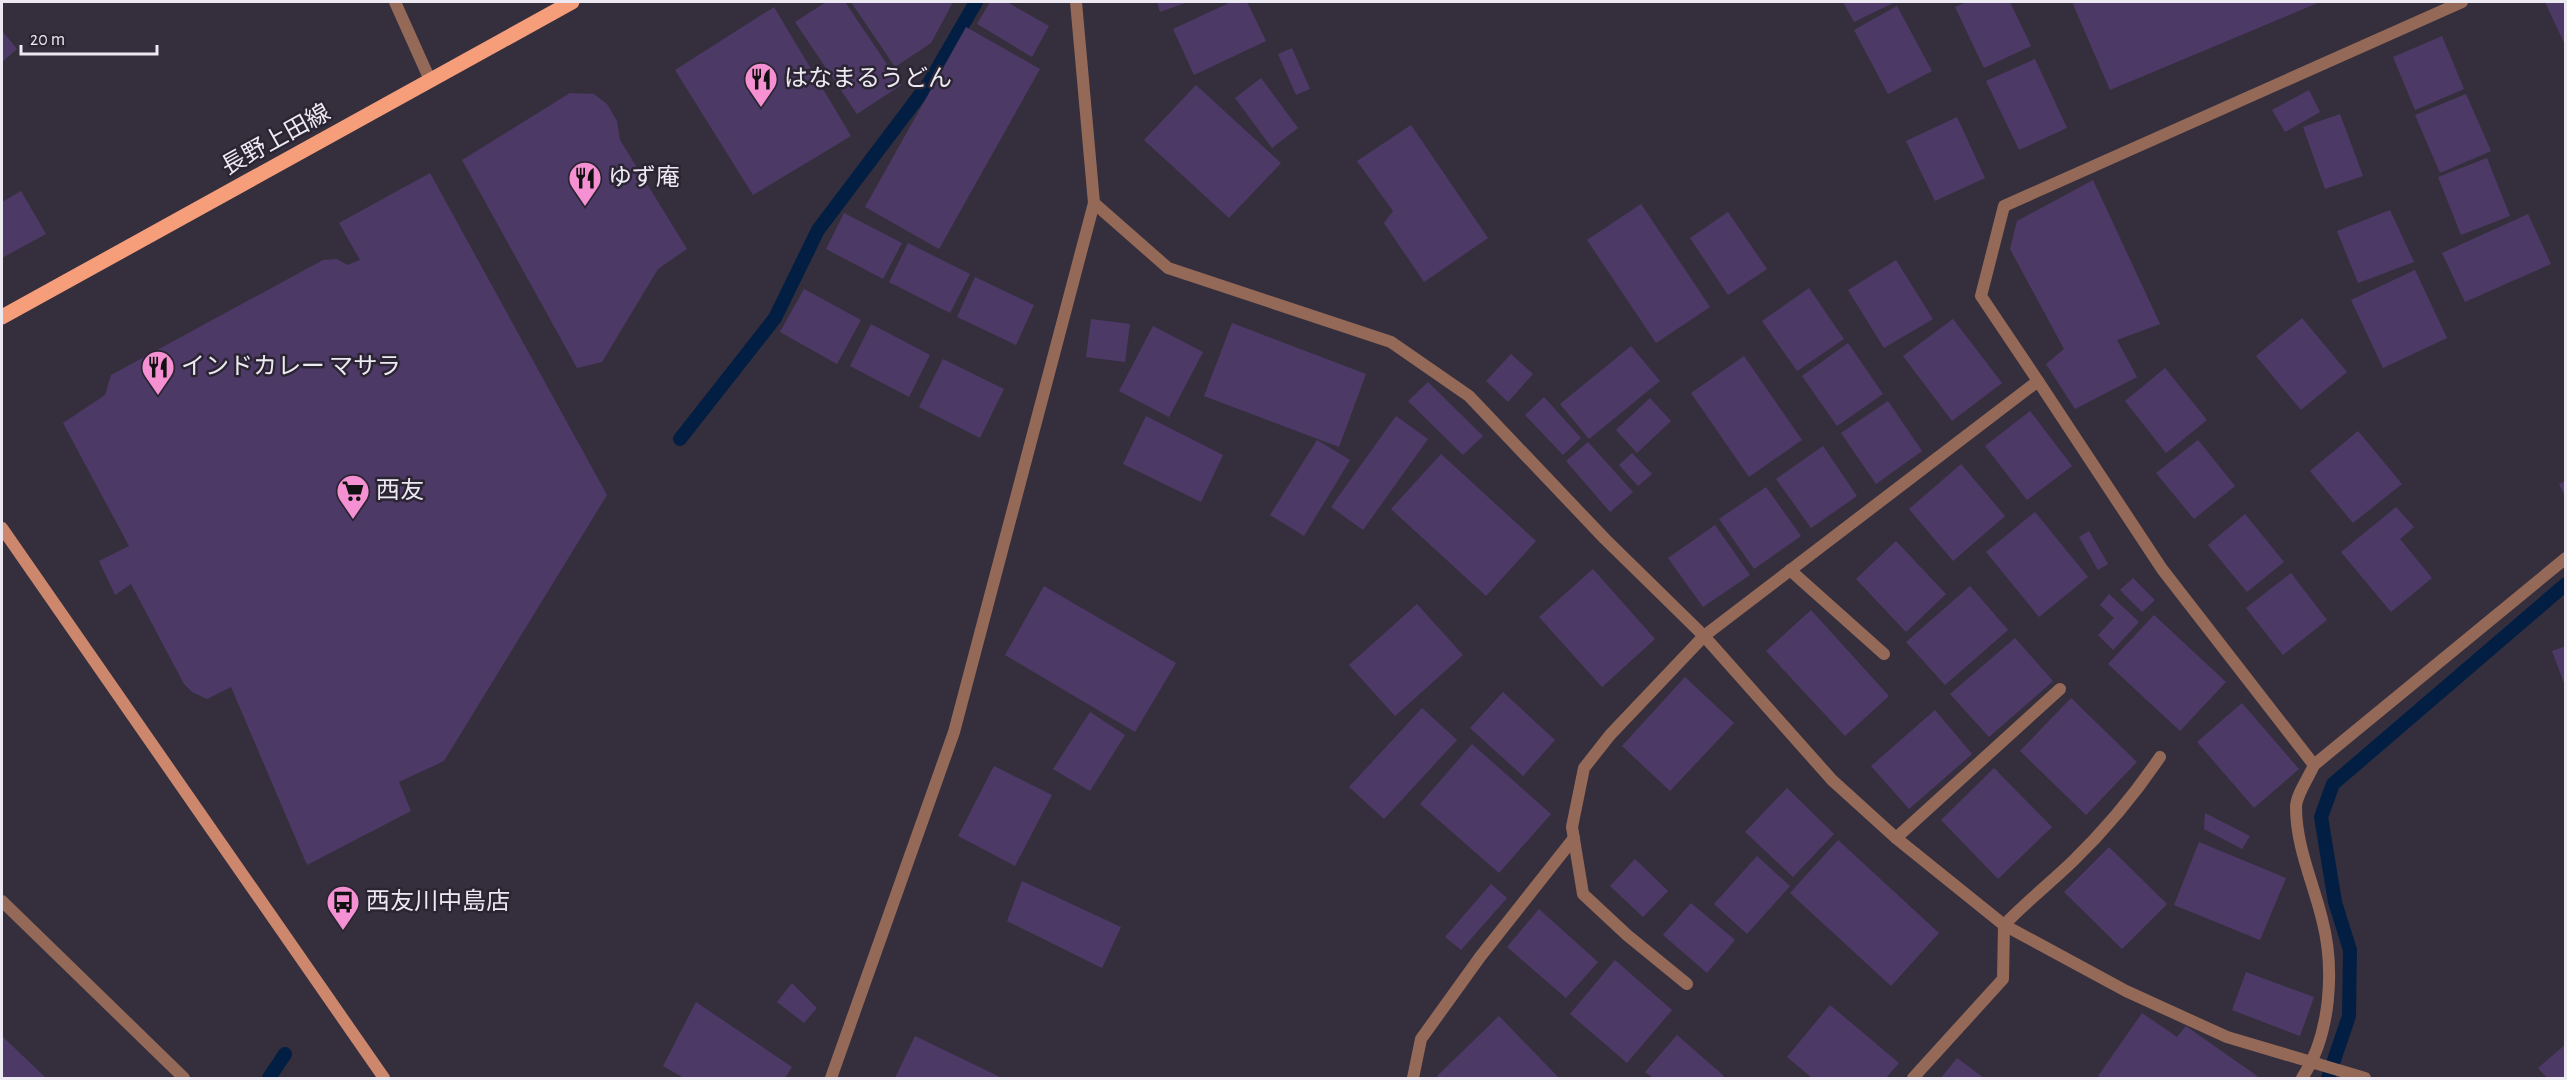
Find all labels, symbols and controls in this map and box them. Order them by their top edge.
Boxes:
scale bar [21,18,158,56]
text: 20 m [30,31,65,49]
restaurant icon: はなまるうどん [743,61,779,108]
place label: はなまるうどん [784,66,952,91]
street label: 長野上田線 [217,99,334,180]
restaurant icon: ゆず庵 [567,160,603,207]
place label: ゆず庵 [608,164,680,190]
restaurant icon: インドカレー マサラ [140,349,176,396]
place label: インドカレー マサラ [181,354,401,379]
supermarket icon: 西友 [335,473,371,520]
place label: 西友 [376,477,424,503]
bus stop icon: 西友川中島店 [325,884,361,931]
place label: 西友川中島店 [366,888,510,914]

